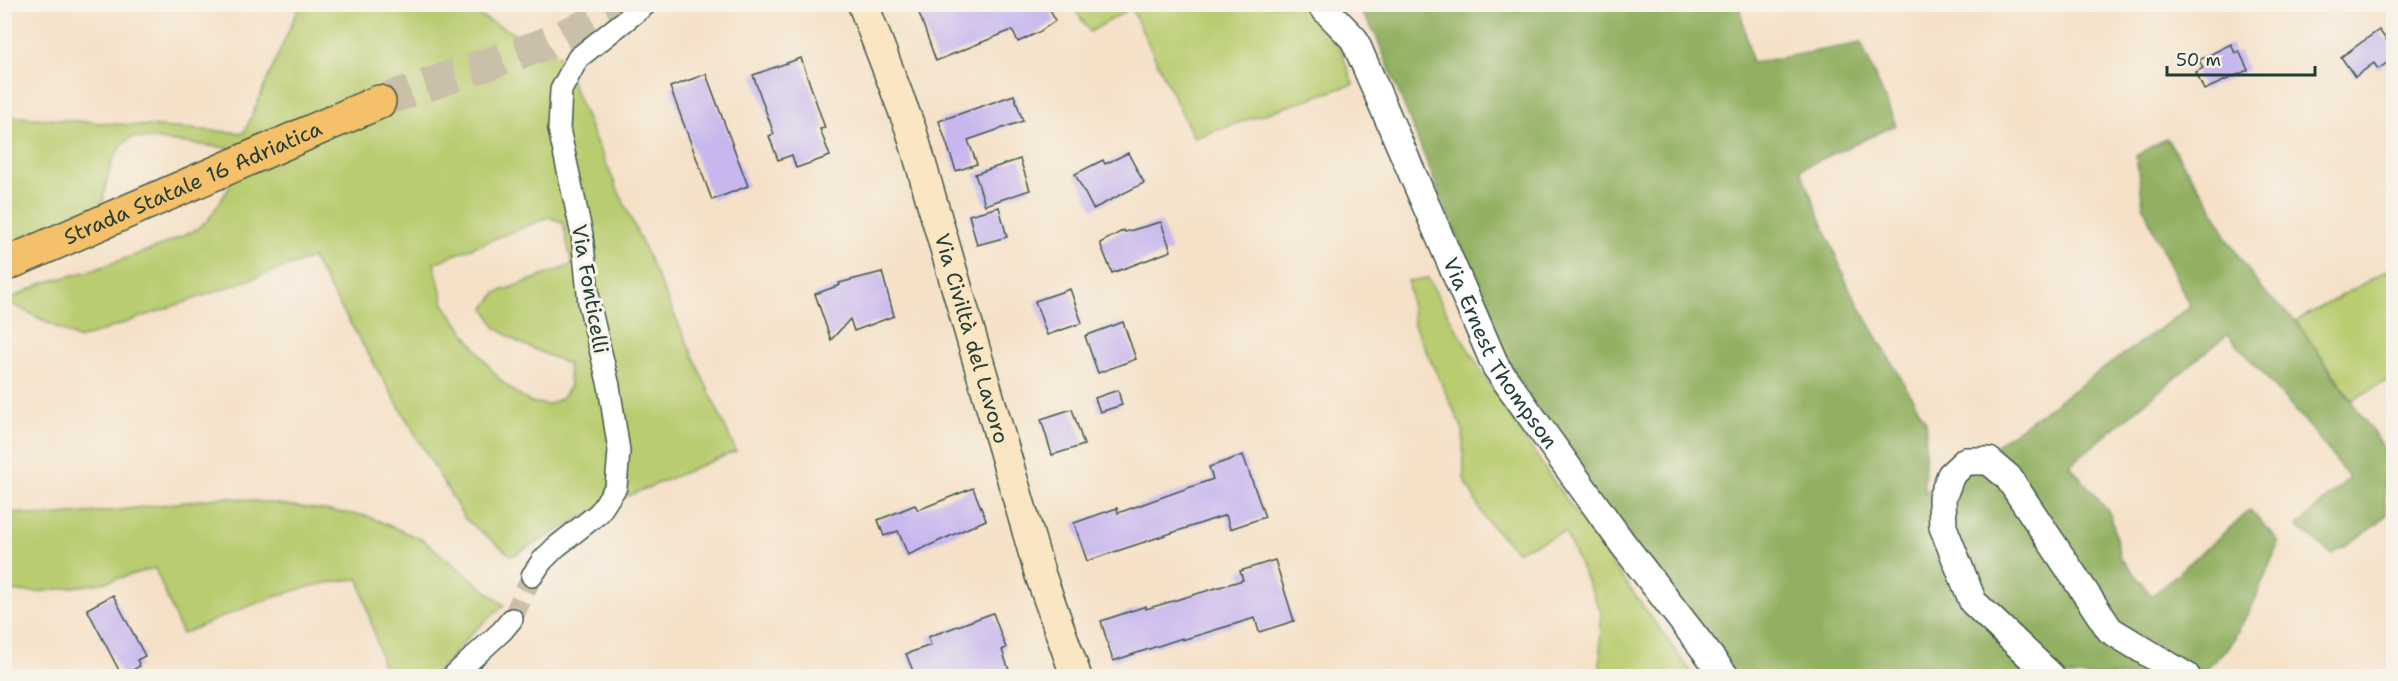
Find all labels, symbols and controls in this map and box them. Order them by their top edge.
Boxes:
scale bar [2167,39,2316,77]
text: 50 m [2176,48,2221,72]
street label: Strada Statale 16 Adriatica [59,114,326,251]
street label: Via Fonticelli [565,222,615,356]
street label: Via Civiltà del Lavoro [928,230,1015,447]
street label: Via Ernest Thompson [1436,253,1564,454]

